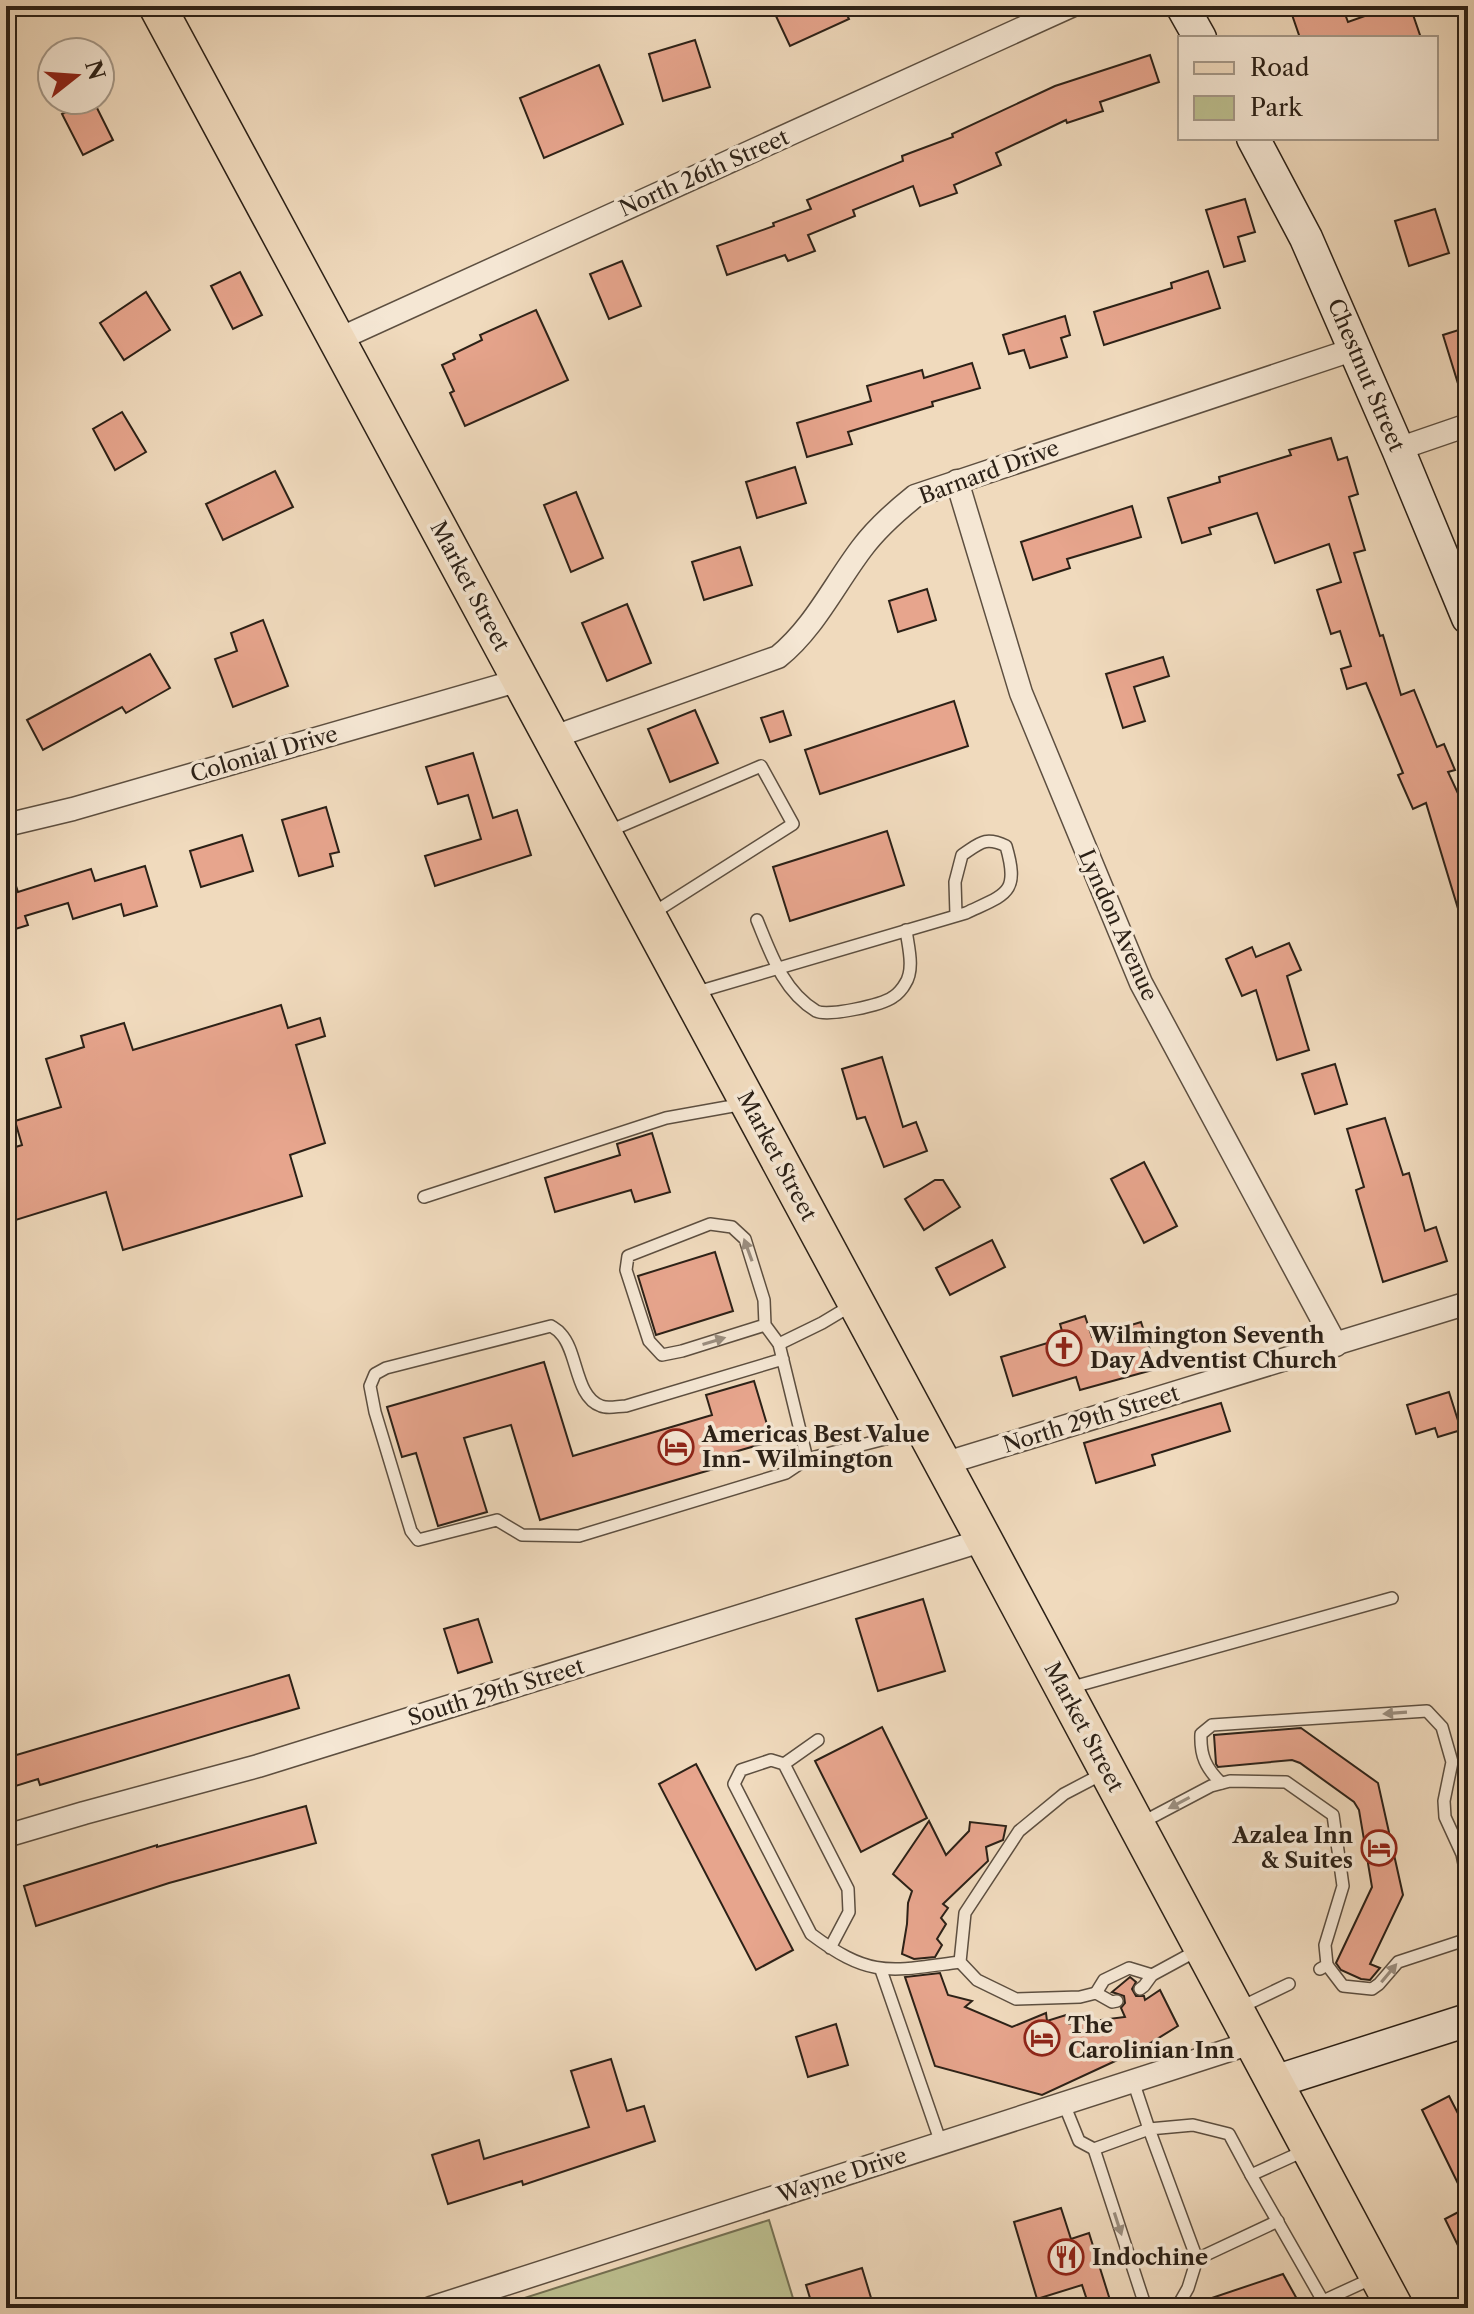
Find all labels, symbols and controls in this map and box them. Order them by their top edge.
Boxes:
north arrow [36,36,116,116]
legend [1178,36,1438,140]
text: Road [1250,53,1310,82]
text: N [79,57,110,83]
text: Park [1250,93,1303,122]
street label: North 26th Street [615,123,793,223]
street label: Chestnut Street [1322,294,1410,456]
street label: Barnard Drive [915,434,1063,510]
street label: Market Street [424,516,516,656]
street label: Colonial Drive [187,720,341,788]
street label: Lyndon Avenue [1072,845,1164,1005]
street label: Market Street [731,1086,823,1226]
one-way arrow [741,1238,753,1262]
place label: Wilmington Seventh Day Adventist Church [1089,1322,1337,1374]
church icon: Wilmington Seventh Day Adventist Church [1045,1329,1083,1367]
one-way arrow [703,1334,727,1347]
street label: North 29th Street [1000,1379,1183,1459]
place label: Americas Best Value Inn- Wilmington [701,1421,930,1473]
hotel icon: Americas Best Value Inn- Wilmington [657,1428,695,1466]
street label: South 29th Street [405,1652,588,1732]
street label: Market Street [1038,1657,1130,1797]
one-way arrow [1382,1707,1407,1720]
one-way arrow [1167,1796,1190,1809]
place label: Azalea Inn & Suites [1232,1822,1353,1874]
hotel icon: Azalea Inn & Suites [1360,1829,1398,1867]
one-way arrow [1379,1964,1397,1983]
place label: The Carolinian Inn [1068,2012,1234,2064]
hotel icon: The Carolinian Inn [1023,2019,1061,2057]
street label: Wayne Drive [773,2141,910,2209]
one-way arrow [1113,2212,1125,2236]
restaurant icon: Indochine [1047,2238,1085,2276]
place label: Indochine [1092,2244,1208,2271]

